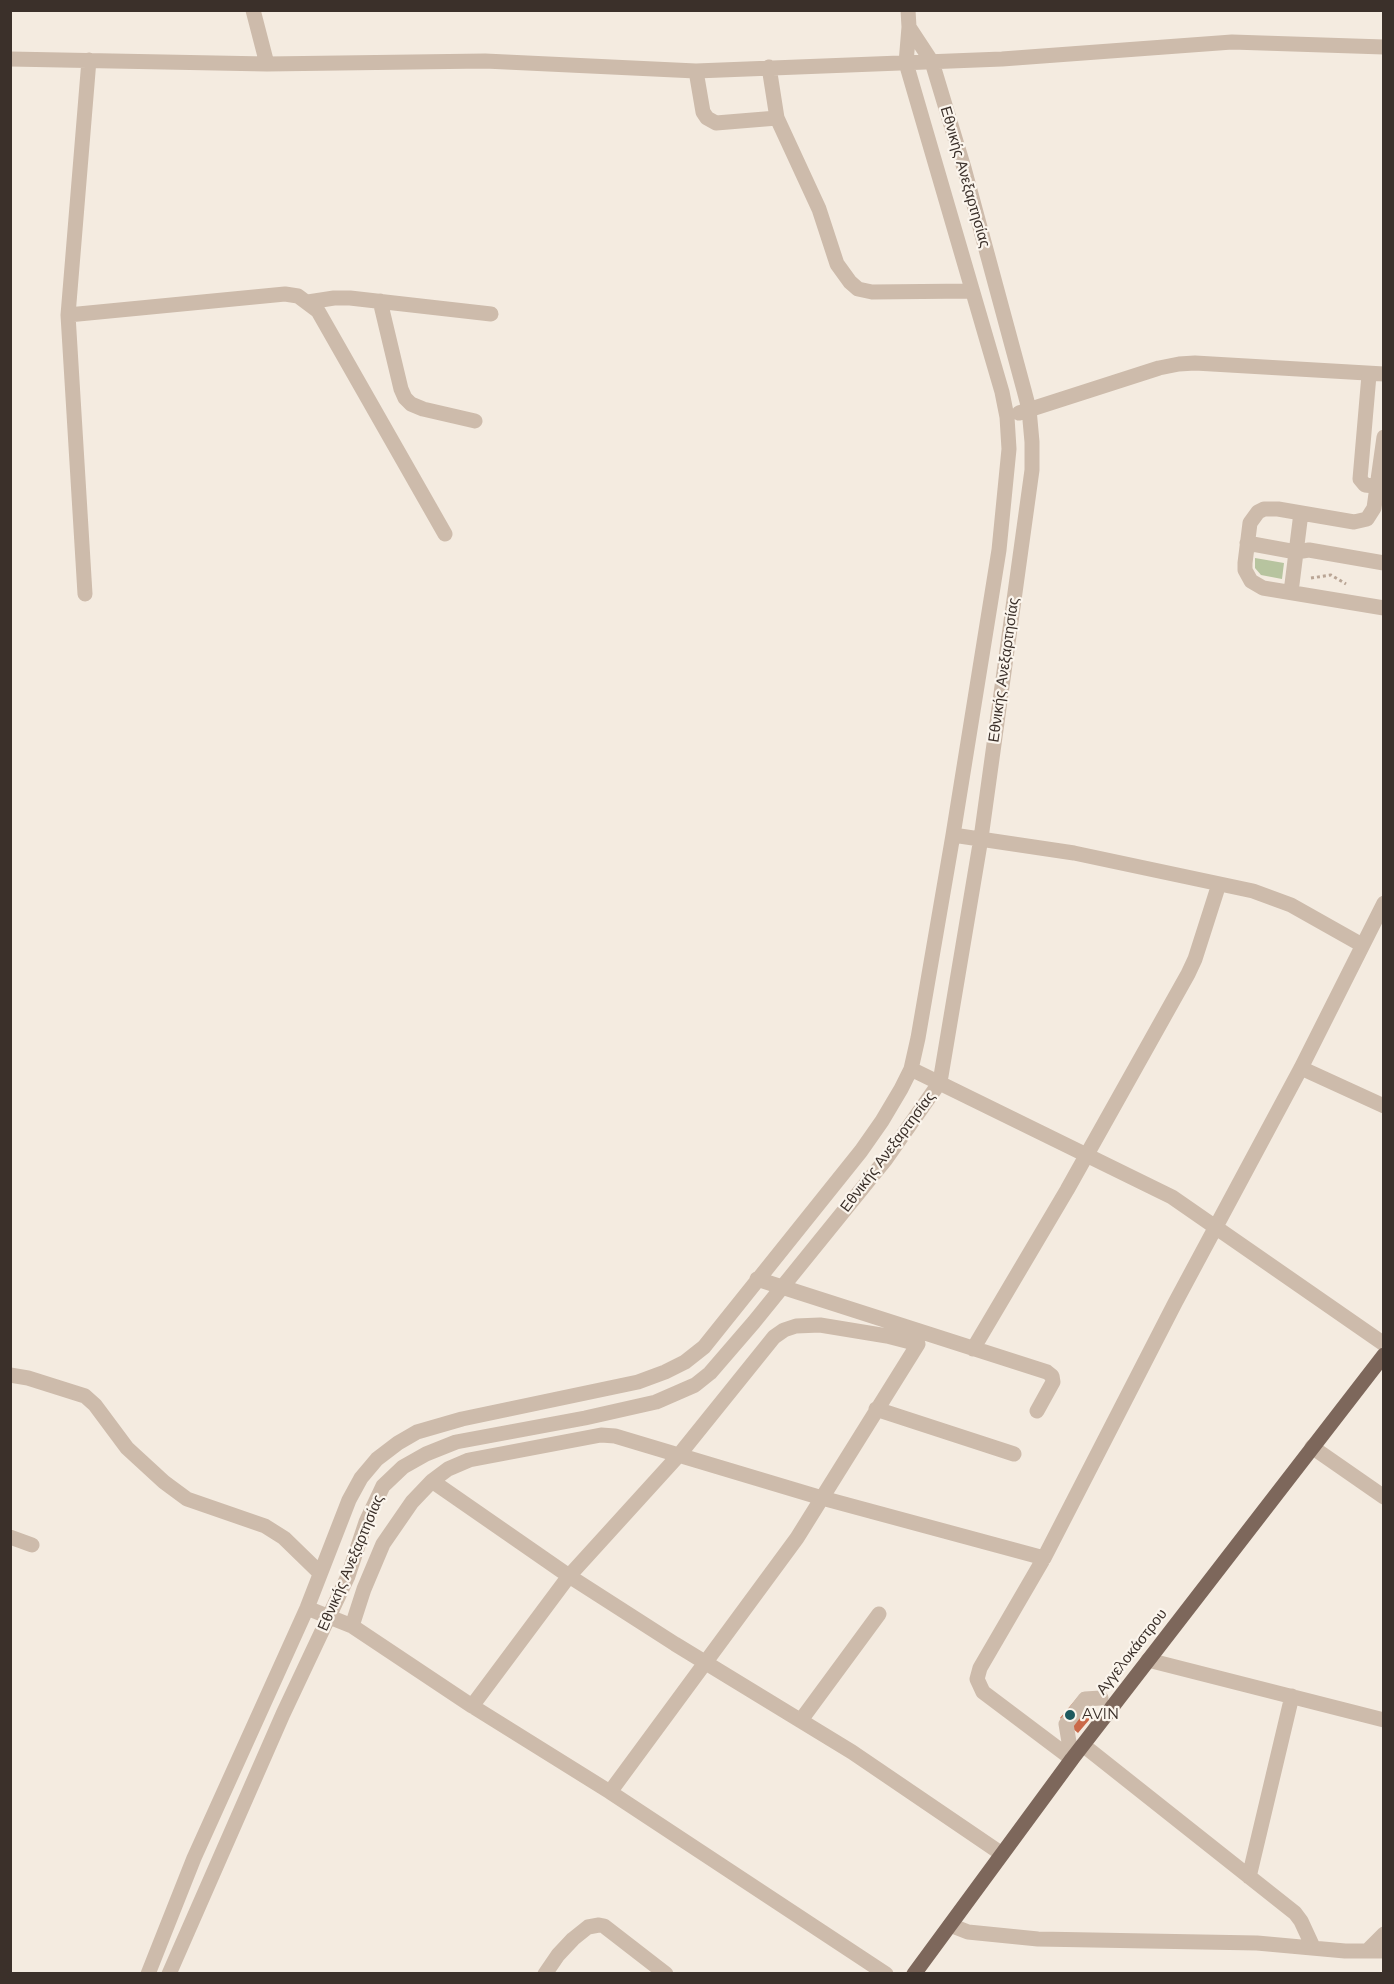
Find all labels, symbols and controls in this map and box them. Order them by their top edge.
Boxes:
street label: Εθνικής Ανεξαρτησίας [936,104,994,250]
street label: Εθνικής Ανεξαρτησίας [985,596,1023,744]
street label: Εθνικής Ανεξαρτησίας [837,1088,939,1216]
street label: Εθνικής Ανεξαρτησίας [314,1492,388,1634]
street label: Αγγελοκάστρου [1093,1605,1171,1699]
place label: AVIN [1082,1706,1119,1724]
marker: AVIN [1063,1708,1077,1722]

